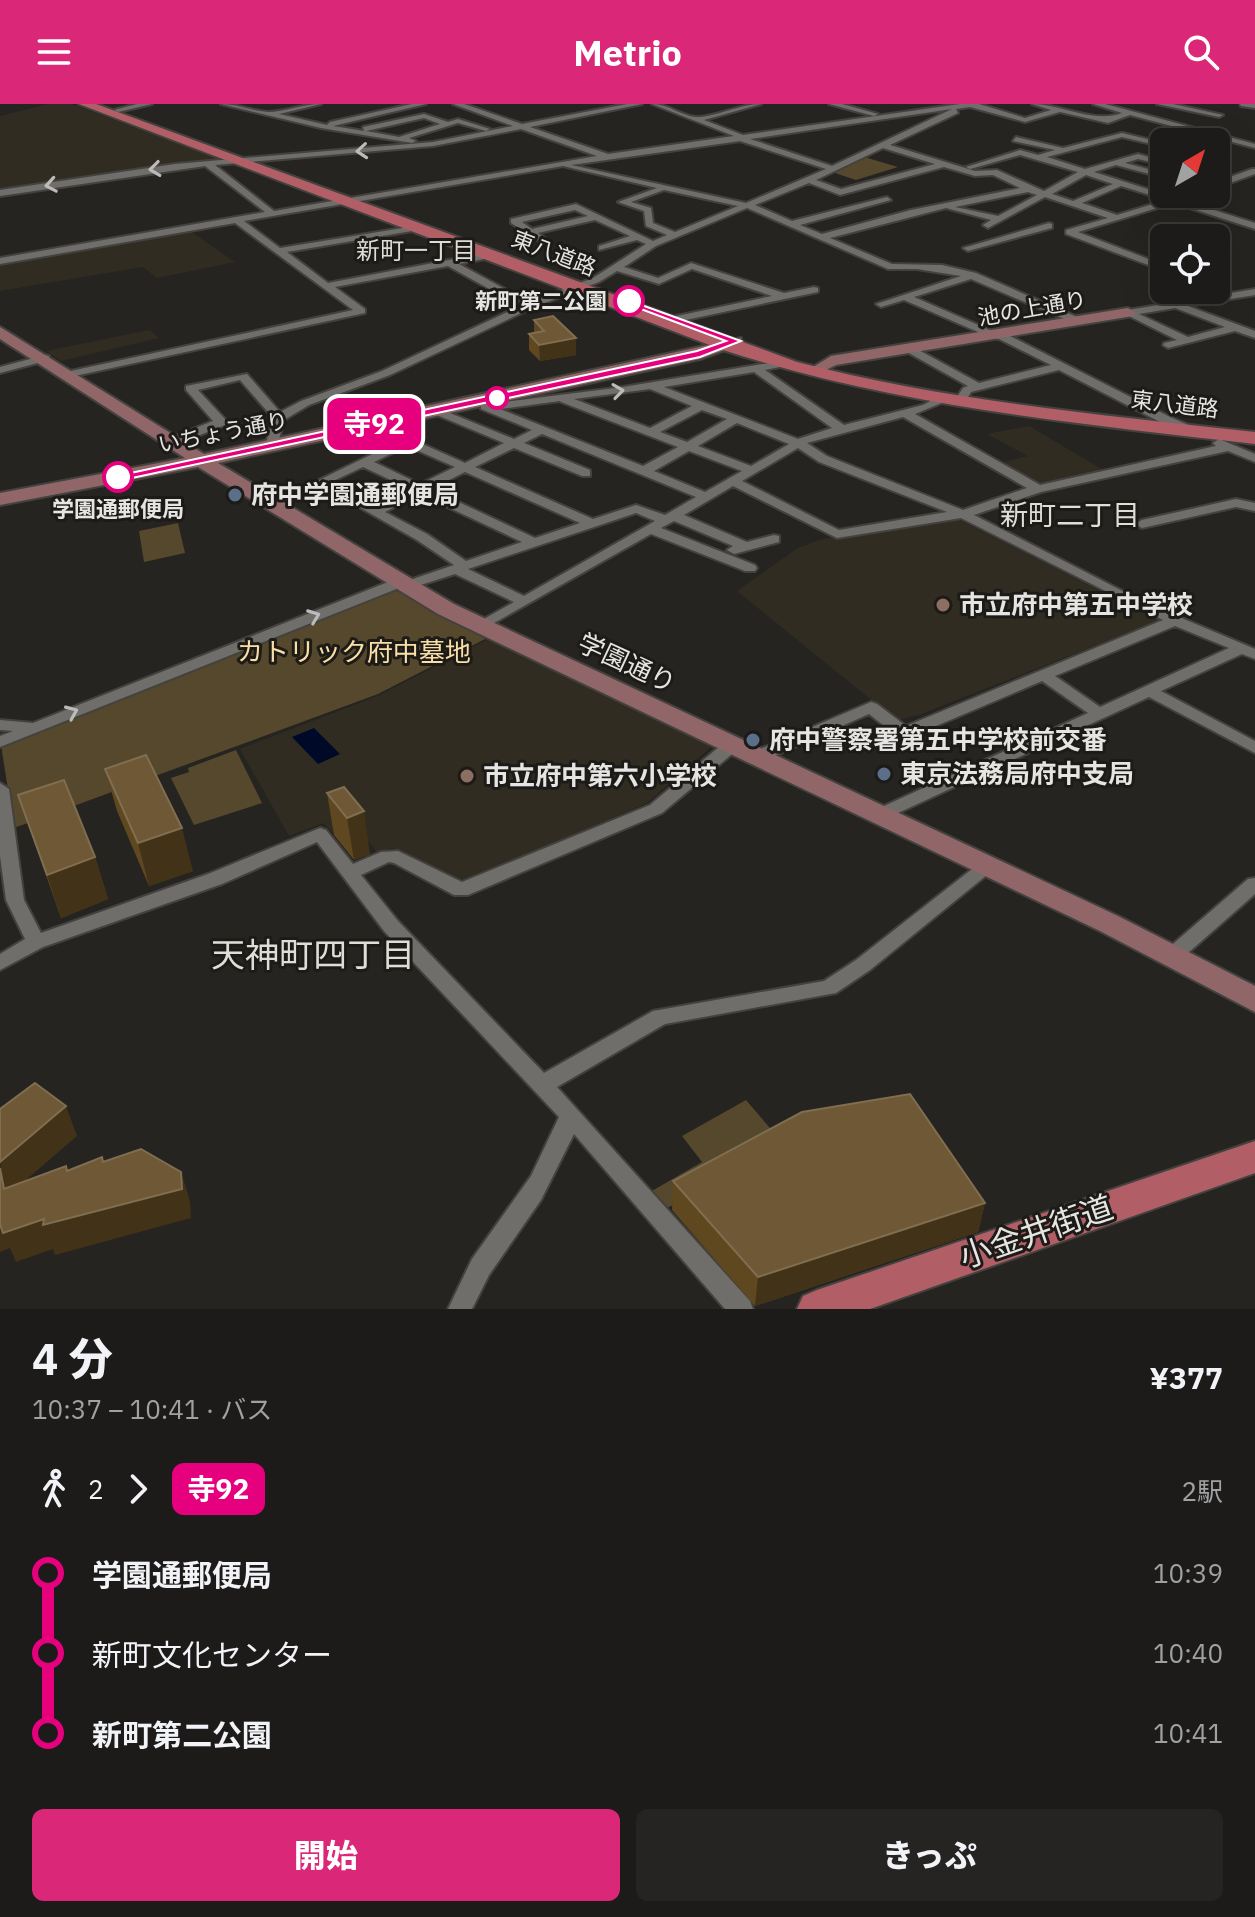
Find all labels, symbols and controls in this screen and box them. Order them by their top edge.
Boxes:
text: Metrio [573,29,682,76]
icon: menu [32,30,76,74]
icon: search [1179,30,1223,74]
north arrow [1150,128,1230,208]
map controls [1150,128,1230,304]
one-way arrow [355,142,368,159]
one-way arrow [148,160,161,177]
one-way arrow [44,175,58,192]
street label: 東八道路 [508,223,600,282]
button: locate [1150,224,1230,304]
district label: 新町一丁目 [356,234,476,266]
street label: 池の上通り [975,284,1089,331]
place label: 新町第二公園 [475,286,607,315]
marker: 新町第二公園 [614,286,644,316]
one-way arrow [612,383,625,400]
street label: 東八道路 [1130,384,1221,423]
unlabelled marker [486,387,508,409]
line badge: 寺92 [328,398,420,450]
street label: いちょう通り [155,405,290,458]
text: 寺92 [343,405,405,442]
marker: 学園通郵便局 [103,462,133,492]
place label: 府中学園通郵便局 [251,477,459,511]
marker: 府中学園通郵便局 [226,486,244,504]
place label: 学園通郵便局 [52,494,184,523]
district label: 新町二丁目 [1000,496,1140,533]
place label: 市立府中第五中学校 [959,587,1193,621]
marker: 市立府中第五中学校 [934,596,952,614]
one-way arrow [306,609,320,626]
street label: 学園通り [573,625,682,699]
park label: カトリック府中墓地 [237,634,471,668]
one-way arrow [64,705,78,721]
place label: 府中警察署第五中学校前交番 [769,722,1107,756]
marker: 府中警察署第五中学校前交番 [744,731,762,749]
place label: 東京法務局府中支局 [900,756,1134,790]
place label: 市立府中第六小学校 [483,758,717,792]
marker: 東京法務局府中支局 [875,765,893,783]
marker: 市立府中第六小学校 [458,767,476,785]
district label: 天神町四丁目 [211,932,415,976]
street label: 小金井街道 [953,1185,1118,1277]
text: 4 分 [32,1330,113,1387]
text: ¥377 [1150,1358,1223,1397]
text: 10:37 – 10:41 · バス [32,1392,272,1426]
icon: walk [32,1467,76,1511]
icon: forward [116,1467,160,1511]
text: 寺92 [188,1470,249,1507]
text: 2 [88,1472,104,1506]
text: 2駅 [1181,1474,1223,1508]
text: 学園通郵便局 [92,1555,272,1594]
text: 10:39 [1153,1556,1223,1590]
text: 新町文化センター [92,1635,332,1674]
text: 10:40 [1153,1636,1223,1670]
text: 新町第二公園 [92,1715,272,1754]
text: 10:41 [1153,1716,1223,1750]
button: 開始 [32,1809,620,1901]
button: きっぷ [636,1809,1223,1901]

